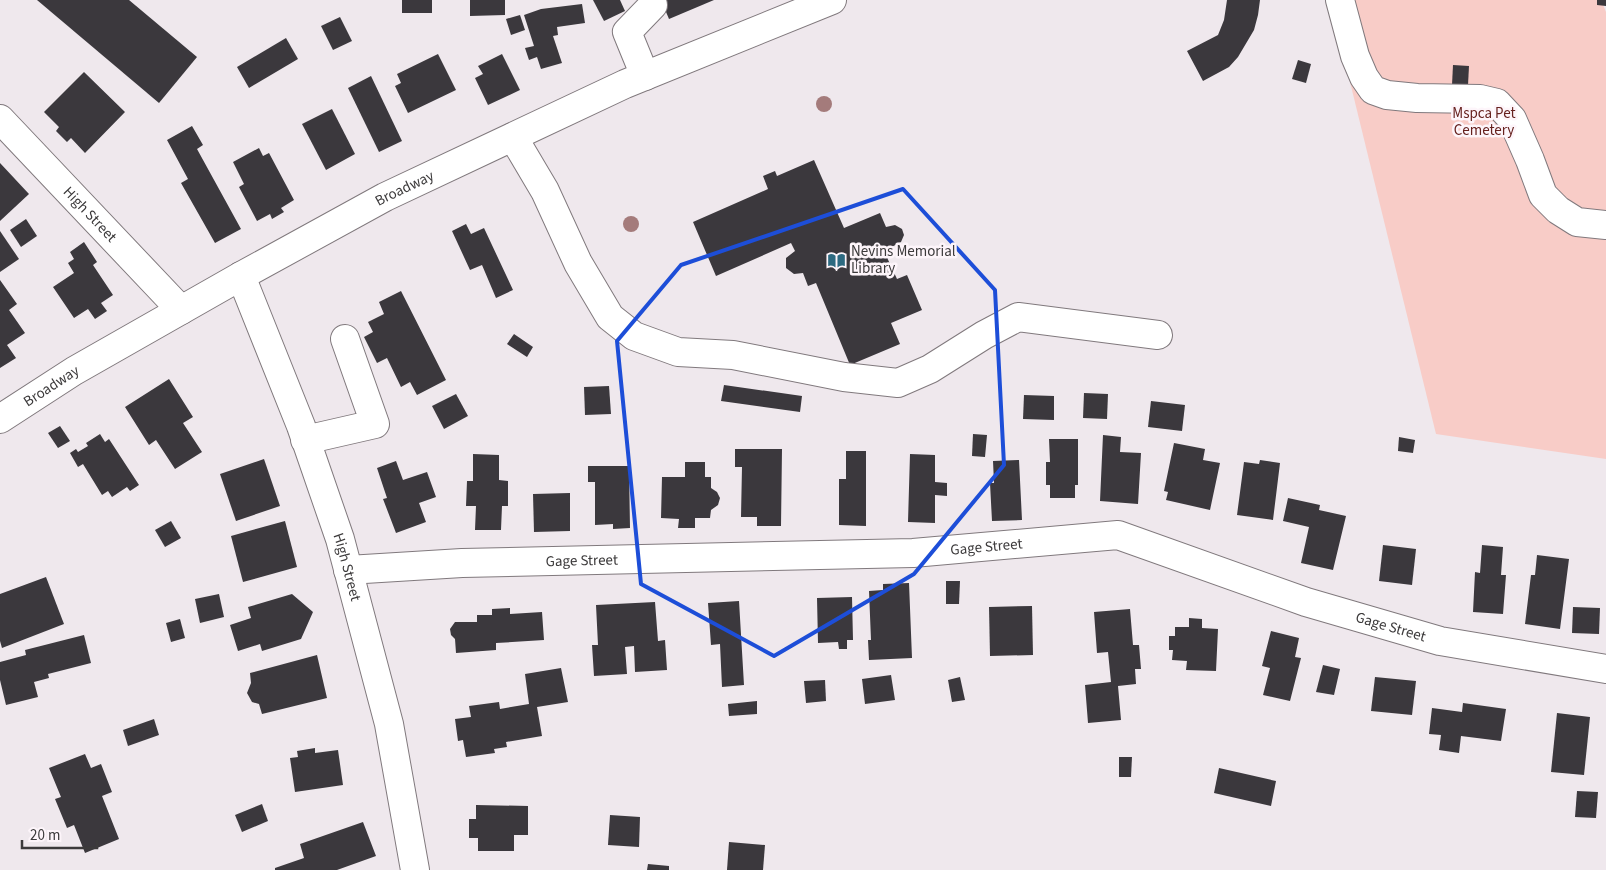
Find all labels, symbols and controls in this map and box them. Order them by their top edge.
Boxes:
park label: Mspca Pet Cemetery [1452,103,1516,141]
street label: Broadway [371,165,438,211]
street label: High Street [58,182,121,247]
place label: Nevins Memorial Library [851,241,956,279]
library icon: Nevins Memorial Library [827,250,847,270]
street label: Broadway [19,360,83,412]
street label: High Street [328,530,366,604]
street label: Gage Street [950,533,1023,561]
street label: Gage Street [545,550,618,572]
street label: Gage Street [1353,607,1428,647]
scale bar [22,818,98,850]
text: 20 m [30,825,60,846]

